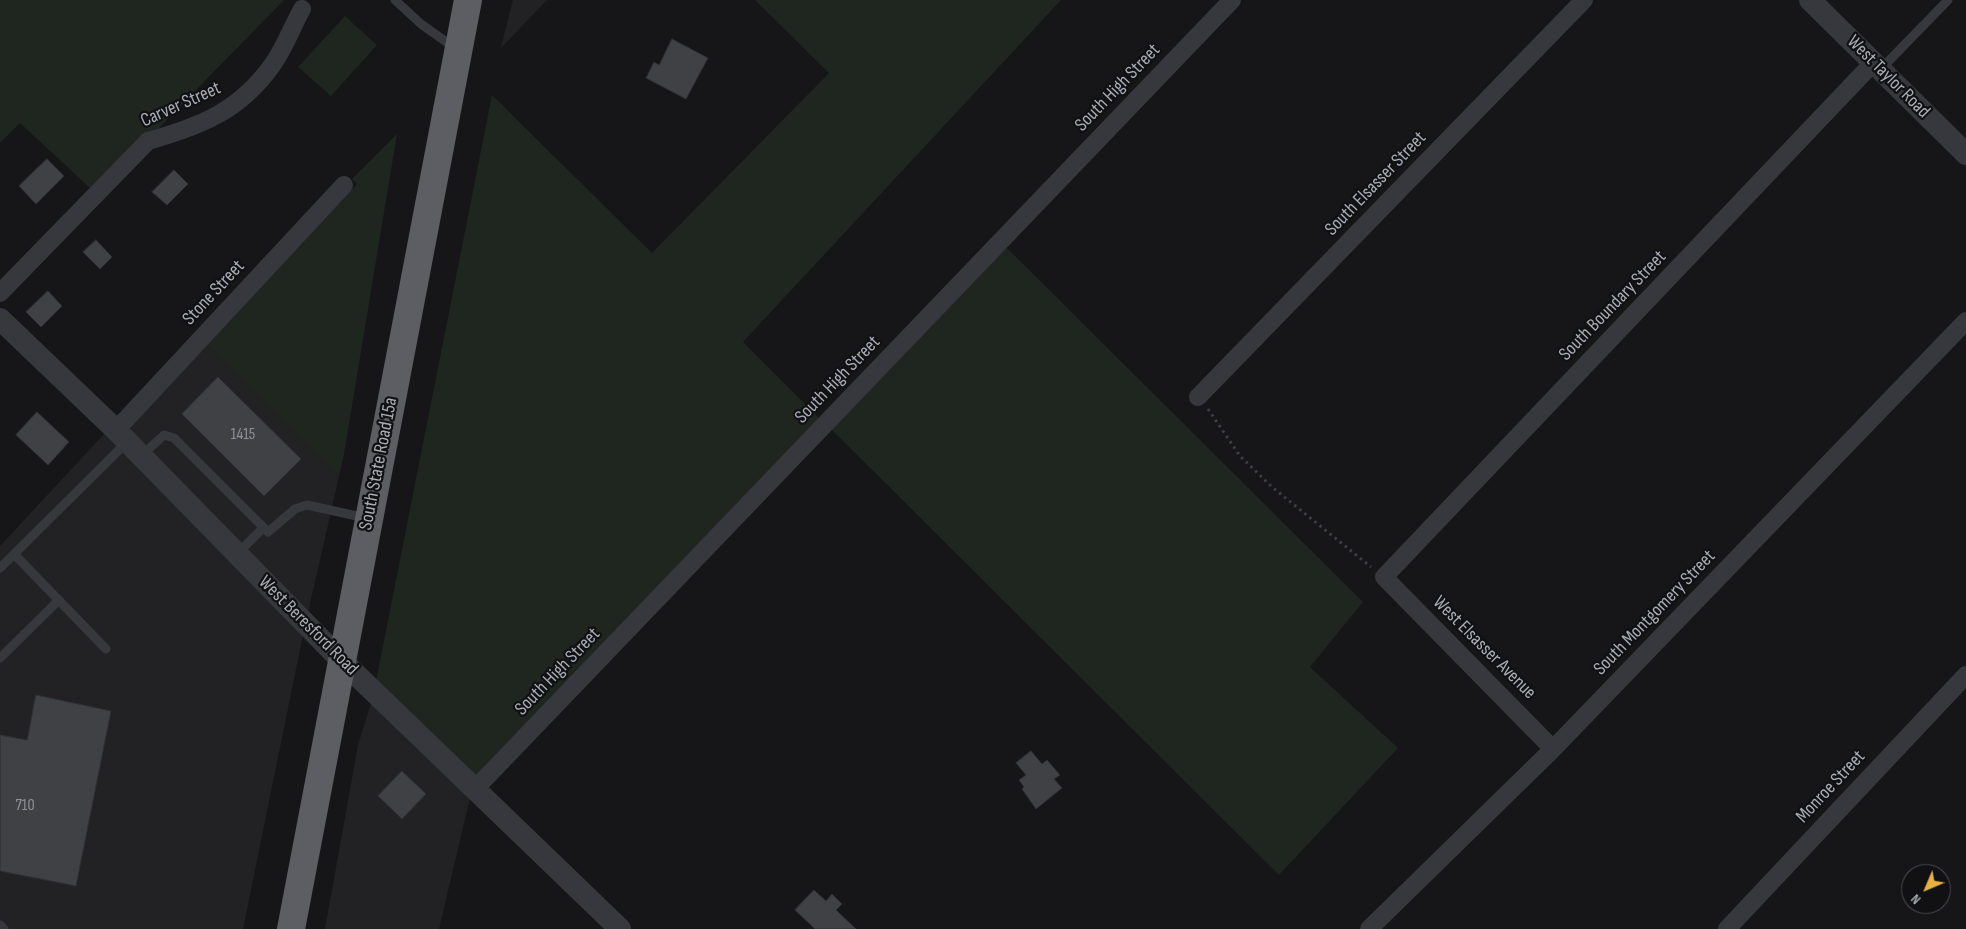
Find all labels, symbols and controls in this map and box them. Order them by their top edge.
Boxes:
street label: West Taylor Road [1842,31,1934,123]
street label: South High Street [1071,39,1165,137]
street label: Carver Street [137,77,225,133]
street label: South Elsasser Street [1321,127,1431,241]
street label: South Boundary Street [1555,246,1671,366]
street label: Stone Street [178,256,250,330]
street label: South High Street [791,331,885,429]
street label: South State Road 15a [355,396,403,532]
house number: 1415 [231,425,255,445]
street label: South Montgomery Street [1589,546,1721,680]
street label: West Beresford Road [253,571,363,681]
street label: West Elsasser Avenue [1428,592,1540,704]
street label: South High Street [511,623,605,721]
street label: Monroe Street [1792,746,1870,828]
house number: 710 [15,796,35,816]
north arrow [1901,864,1951,914]
text: N [1907,891,1924,908]

